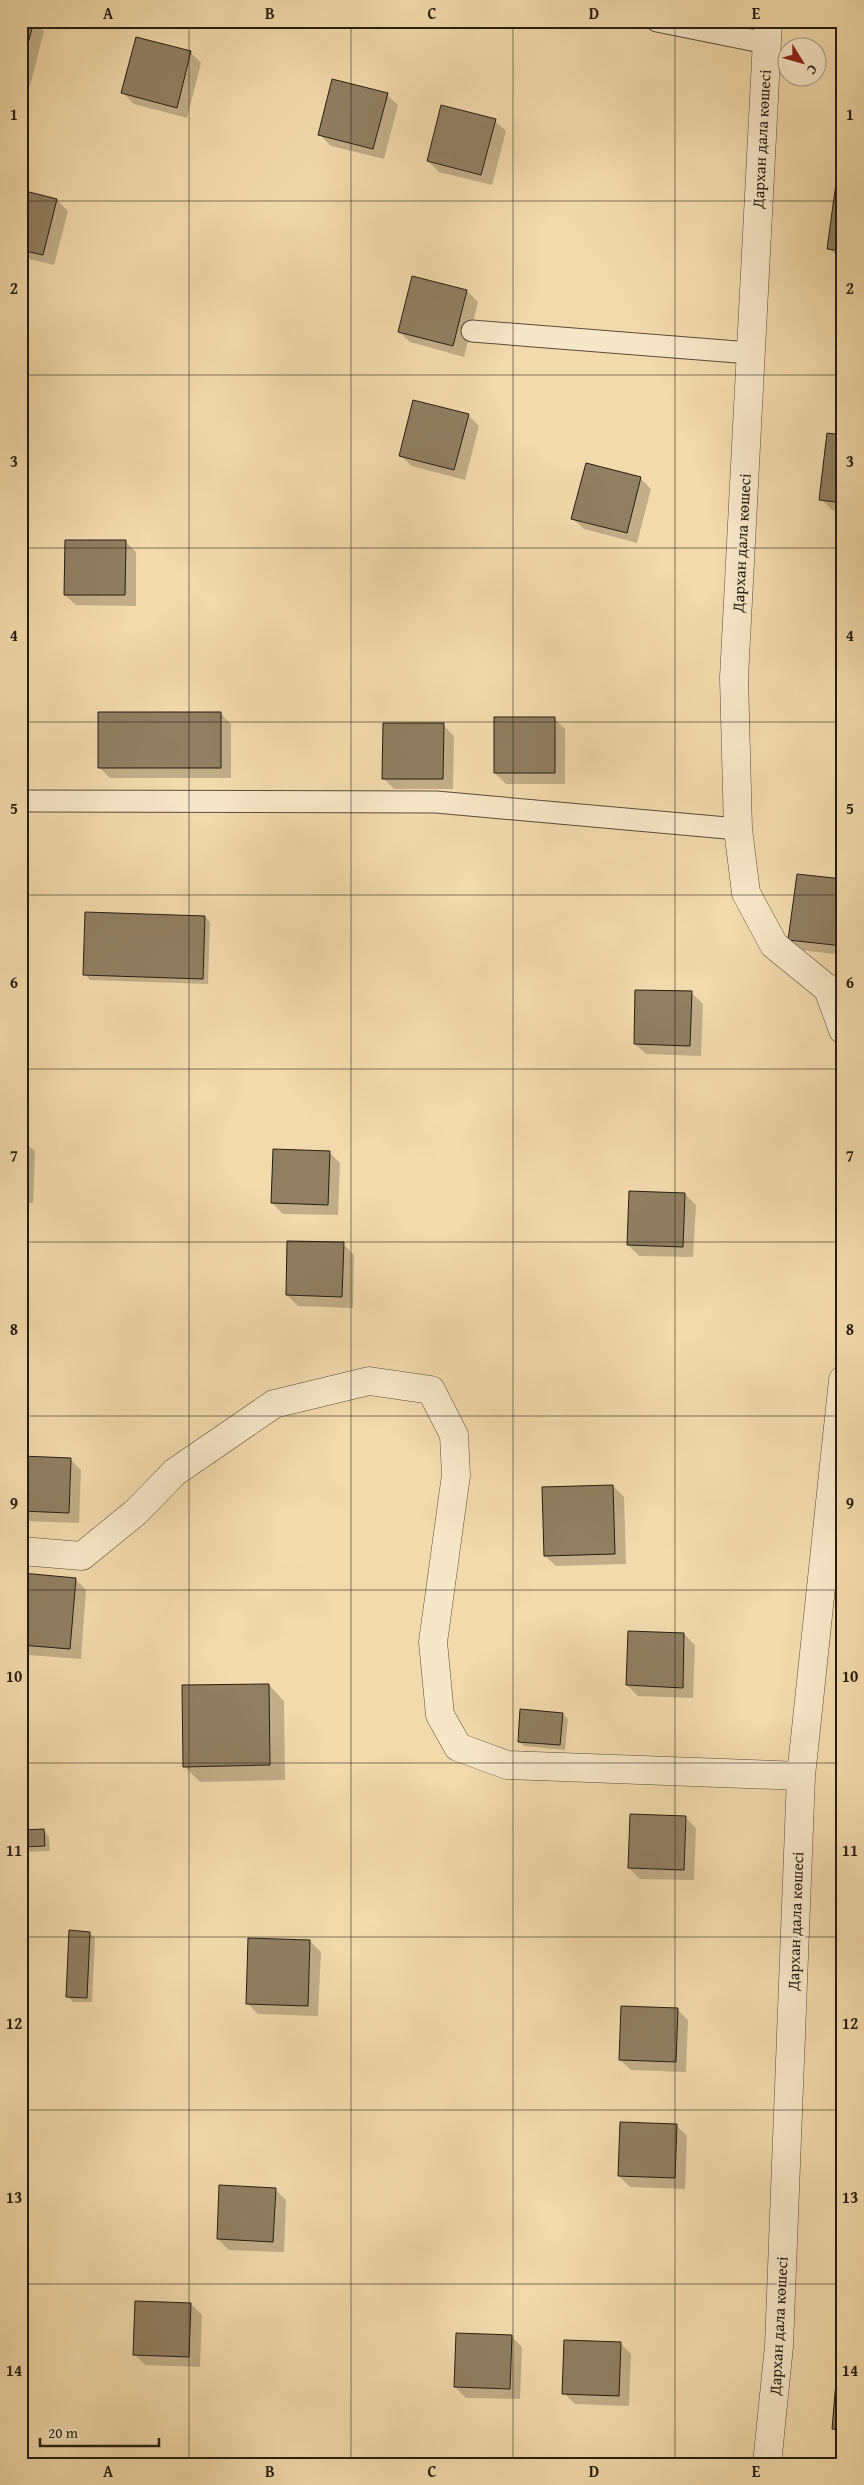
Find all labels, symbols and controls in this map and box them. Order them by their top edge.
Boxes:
text: A [103,1,114,25]
text: B [265,1,275,25]
text: C [427,1,437,25]
text: D [589,1,599,25]
text: E [752,1,761,25]
north arrow [776,38,826,88]
text: С [802,61,823,79]
street label: Дархан дала көшесі [745,68,777,210]
text: 1 [10,102,18,126]
text: 1 [846,102,854,126]
text: 2 [10,276,18,300]
text: 2 [846,276,854,300]
text: 3 [10,449,18,473]
text: 3 [846,449,854,473]
street label: Дархан дала көшесі [725,472,757,614]
text: 4 [10,623,18,647]
text: 4 [846,623,854,647]
text: 5 [10,796,18,820]
text: 5 [846,796,854,820]
text: 6 [10,970,18,994]
text: 6 [846,970,854,994]
text: 7 [10,1143,18,1167]
text: 7 [846,1143,854,1167]
text: 8 [10,1317,18,1341]
text: 8 [846,1317,854,1341]
text: 9 [10,1491,18,1515]
text: 9 [846,1491,854,1515]
text: 10 [6,1664,22,1688]
text: 10 [842,1664,858,1688]
text: 11 [6,1838,22,1862]
text: 11 [842,1838,858,1862]
street label: Дархан дала көшесі [781,1851,809,1992]
text: 12 [6,2011,22,2035]
text: 12 [842,2011,858,2035]
text: 13 [6,2185,22,2209]
text: 13 [842,2185,858,2209]
street label: Дархан дала көшесі [762,2255,794,2397]
text: 14 [6,2358,22,2382]
text: 14 [842,2358,858,2382]
scale bar [40,2415,159,2447]
text: 20 m [48,2422,79,2443]
text: A [103,2459,114,2483]
text: B [265,2459,275,2483]
text: C [427,2459,437,2483]
text: D [589,2459,599,2483]
text: E [752,2459,761,2483]

